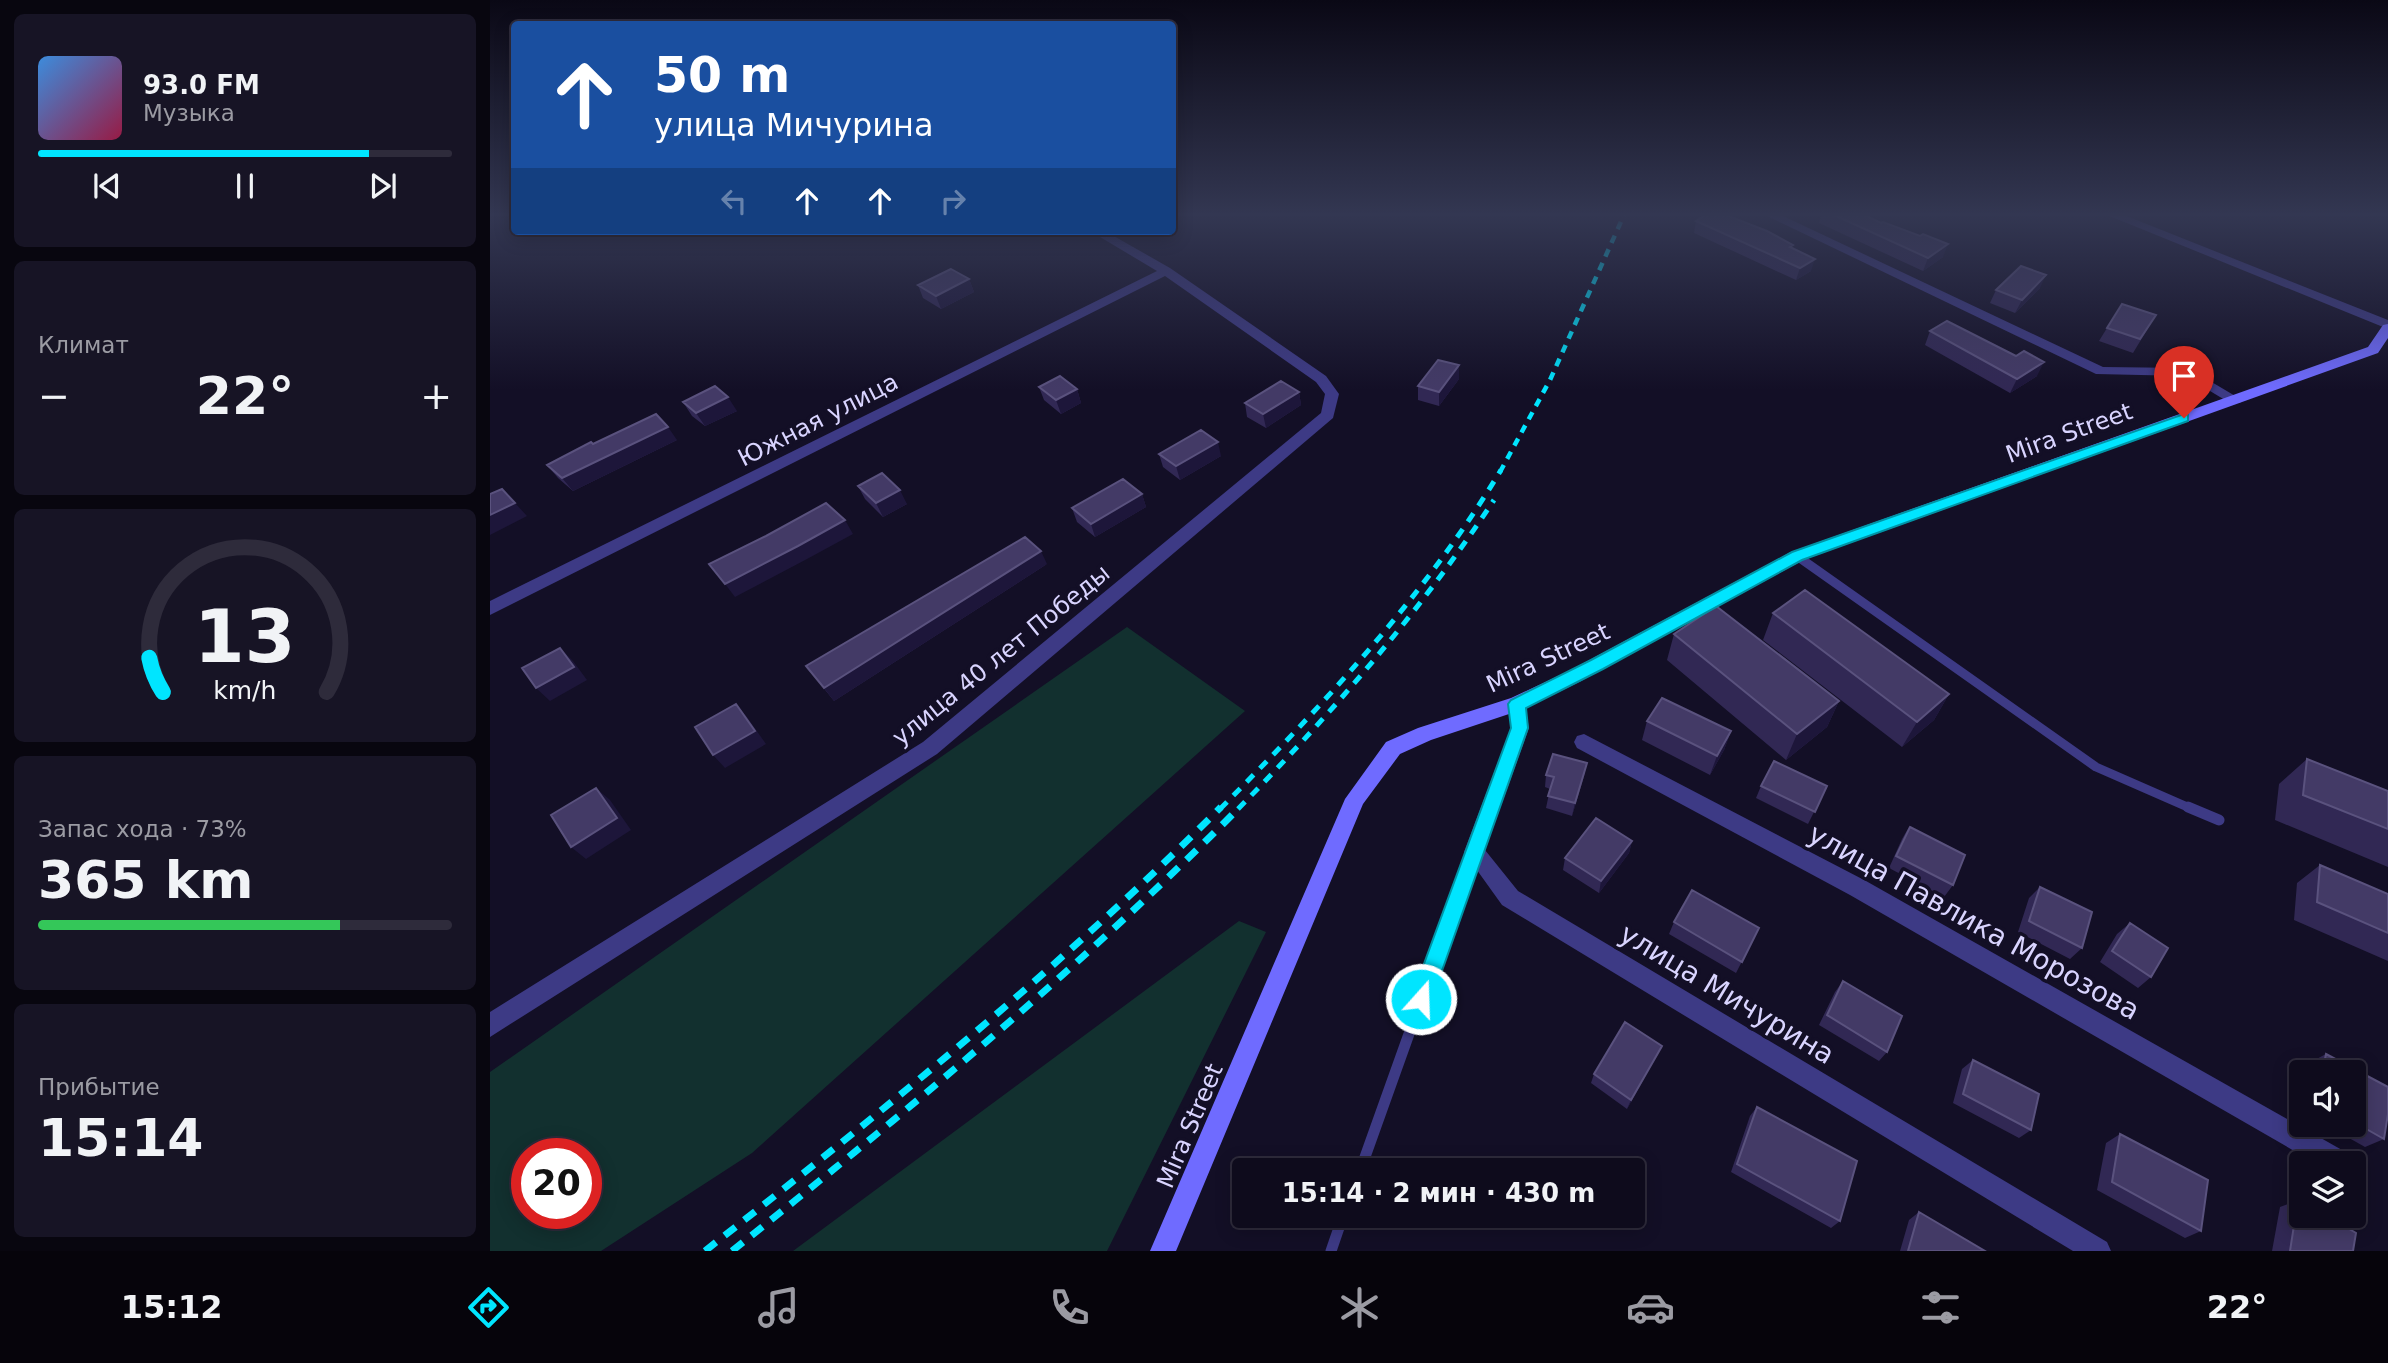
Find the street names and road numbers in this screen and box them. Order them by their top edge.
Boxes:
street label: Южная улица [733,368,903,472]
street label: Mira Street [2002,397,2136,469]
street label: улица 40 лет Победы [887,559,1115,751]
street label: Mira Street [1482,617,1614,699]
street label: улица Павлика Морозова [1803,817,2145,1027]
street label: улица Мичурина [1614,917,1840,1071]
street label: Mira Street [1151,1060,1229,1192]

